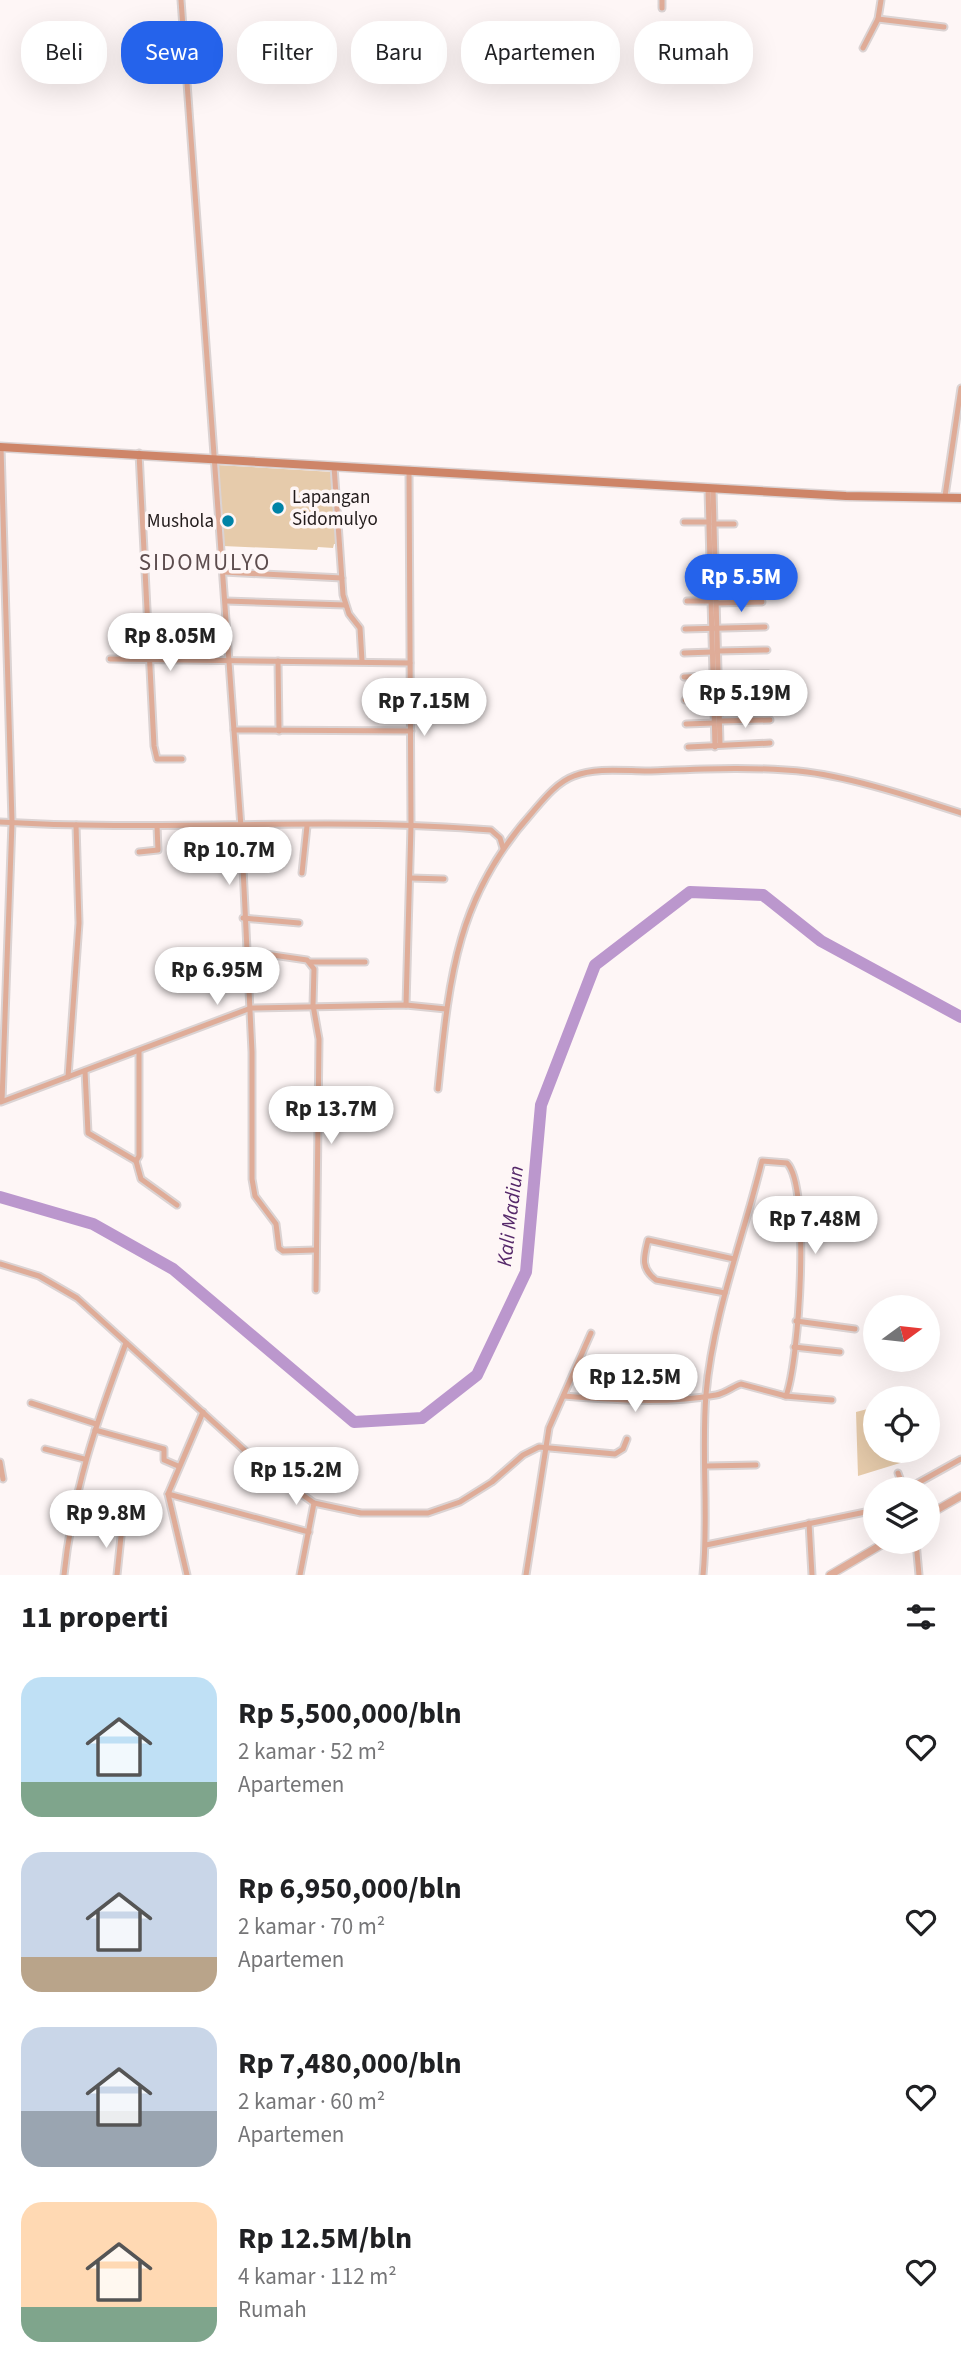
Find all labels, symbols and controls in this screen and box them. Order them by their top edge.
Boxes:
chip: Beli [21,21,107,84]
chip: Sewa [121,21,223,84]
chip: Filter [237,21,337,84]
chip: Baru [351,21,447,84]
chip: Apartemen [461,21,620,84]
chip: Rumah [634,21,753,84]
place label: Lapangan Sidomulyo [292,484,378,533]
marker: Lapangan Sidomulyo [270,500,286,516]
place label: Mushola [147,508,214,535]
marker: Mushola [220,513,236,529]
district label: SIDOMULYO [139,546,271,579]
pin: Rp 5.5M [676,554,806,614]
text: Rp 5.5M [701,560,781,593]
pin: Rp 8.05M [98,614,242,673]
text: Rp 8.05M [124,619,216,652]
pin: Rp 5.19M [673,670,817,730]
text: Rp 5.19M [699,676,791,709]
pin: Rp 7.15M [352,678,496,738]
text: Rp 7.15M [378,684,470,717]
pin: Rp 10.7M [157,828,301,887]
text: Rp 10.7M [183,833,275,866]
pin: Rp 6.95M [145,948,289,1007]
text: Rp 6.95M [171,953,263,986]
pin: Rp 13.7M [259,1086,403,1146]
text: Rp 13.7M [285,1092,377,1125]
water label: Kali Madiun [489,1164,531,1268]
pin: Rp 7.48M [743,1196,887,1256]
text: Rp 7.48M [769,1202,861,1235]
north arrow [863,1295,940,1372]
map controls [863,1295,940,1554]
pin: Rp 12.5M [563,1354,707,1414]
text: Rp 12.5M [589,1360,681,1393]
button: locate [863,1386,940,1463]
pin: Rp 15.2M [224,1448,368,1507]
text: Rp 15.2M [250,1453,342,1486]
button: layers [863,1477,940,1554]
pin: Rp 9.8M [41,1490,171,1550]
text: Rp 9.8M [66,1496,146,1529]
text: 11 properti [21,1596,169,1639]
icon: filters [902,1598,940,1636]
text: Rp 5,500,000/bln [238,1692,462,1735]
icon: home [77,1705,161,1789]
icon: heart [902,1728,940,1766]
text: 2 kamar · 52 m² [238,1735,385,1768]
text: Apartemen [238,1768,344,1801]
text: Rp 6,950,000/bln [238,1867,462,1910]
icon: home [77,1880,161,1964]
icon: heart [902,1903,940,1941]
text: 2 kamar · 70 m² [238,1910,385,1943]
text: Apartemen [238,1943,344,1976]
text: Rp 7,480,000/bln [238,2042,462,2085]
icon: home [77,2055,161,2139]
icon: heart [902,2078,940,2116]
text: 2 kamar · 60 m² [238,2085,385,2118]
text: Apartemen [238,2118,344,2151]
text: Rp 12.5M/bln [238,2217,412,2260]
icon: home [77,2230,161,2314]
icon: heart [902,2253,940,2291]
text: 4 kamar · 112 m² [238,2260,397,2293]
text: Rumah [238,2293,307,2326]

